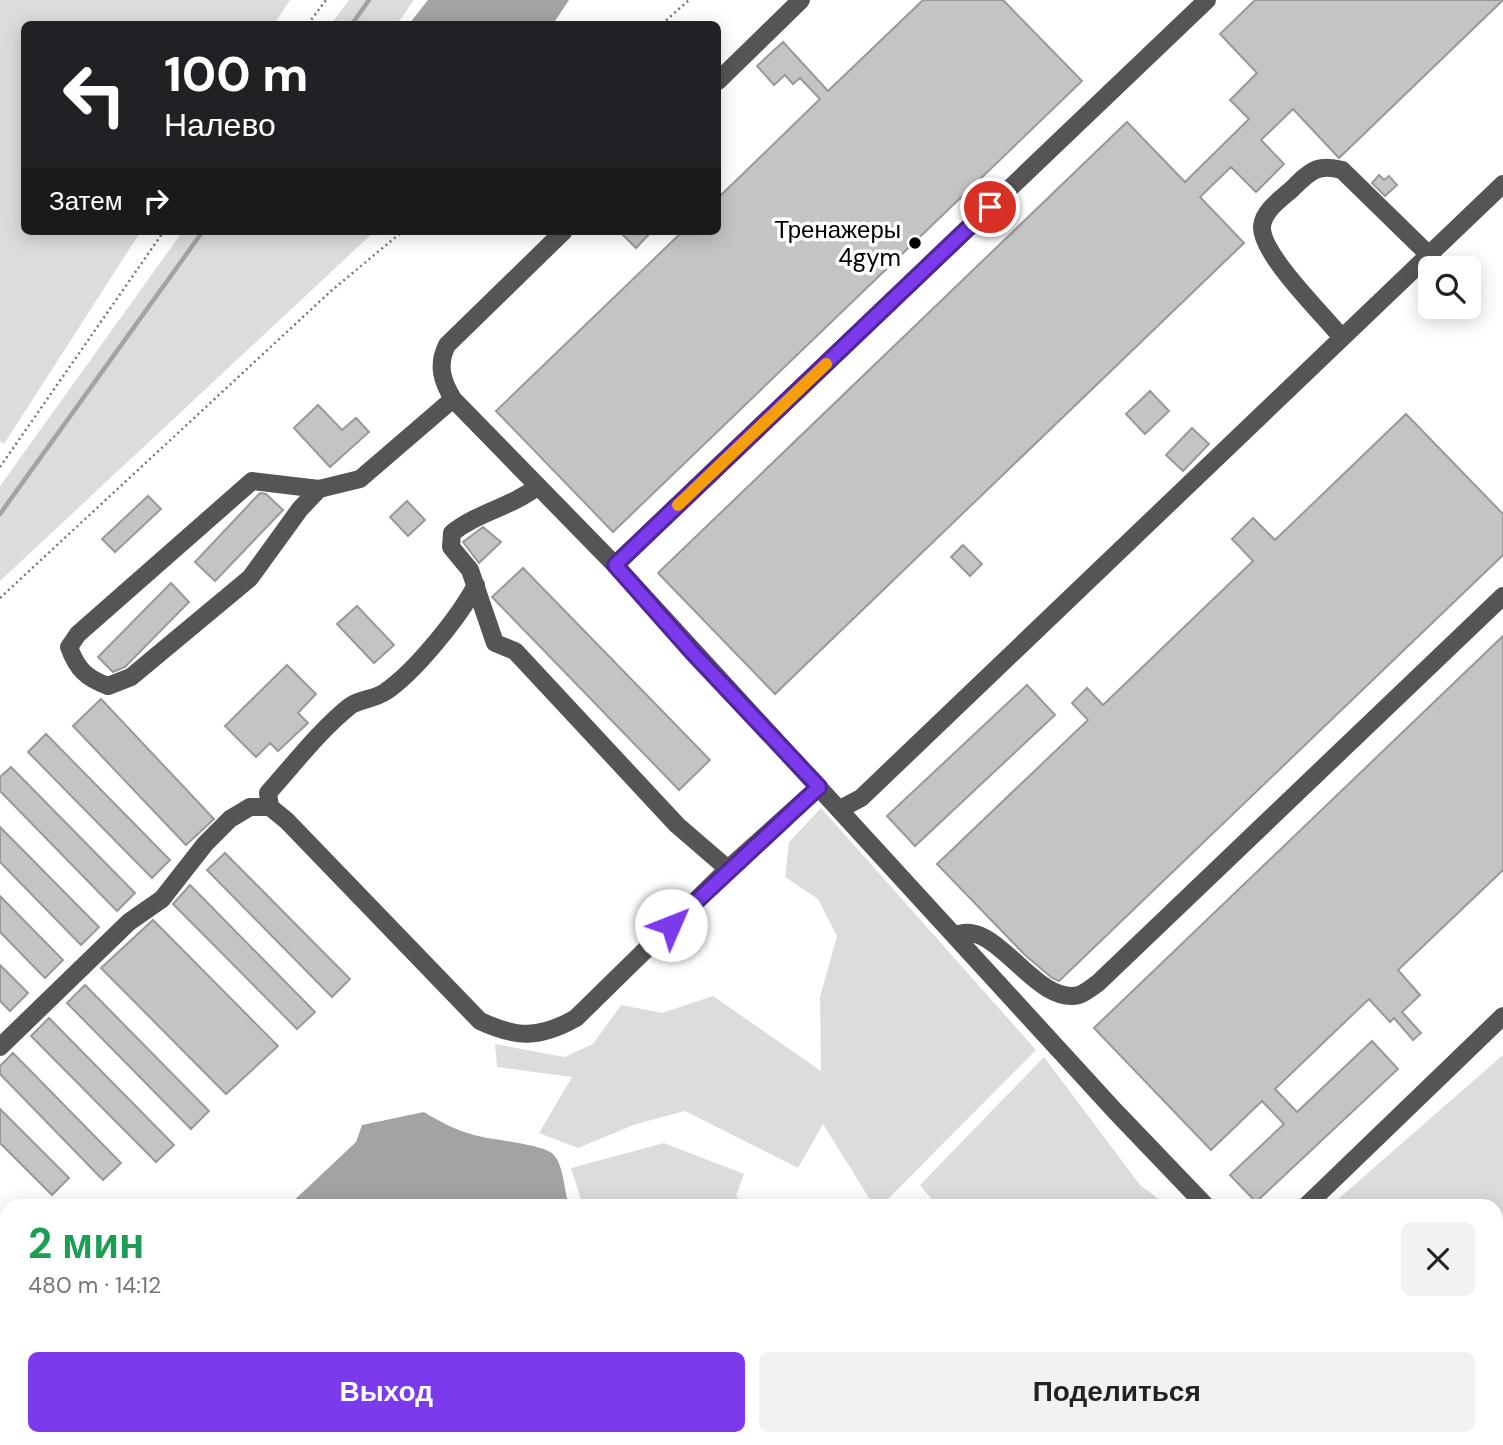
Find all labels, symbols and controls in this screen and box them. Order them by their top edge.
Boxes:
text: 100 m [164,42,308,106]
icon: left [49,49,140,140]
text: Налево [164,104,276,146]
pin [960,177,1020,237]
icon: right [137,182,175,220]
text: Затем [49,184,123,218]
icon: arrive [971,188,1009,226]
place label: Тренажеры 4gym [774,214,901,273]
marker: Тренажеры 4gym [907,235,923,251]
map controls [1418,256,1481,319]
button: search [1418,256,1481,319]
position arrow [634,888,708,962]
text: 2 мин [28,1216,144,1271]
button: close [1401,1222,1475,1296]
text: 480 m · 14:12 [28,1270,161,1300]
button: Выход [28,1352,745,1432]
button: Поделиться [759,1352,1475,1432]

